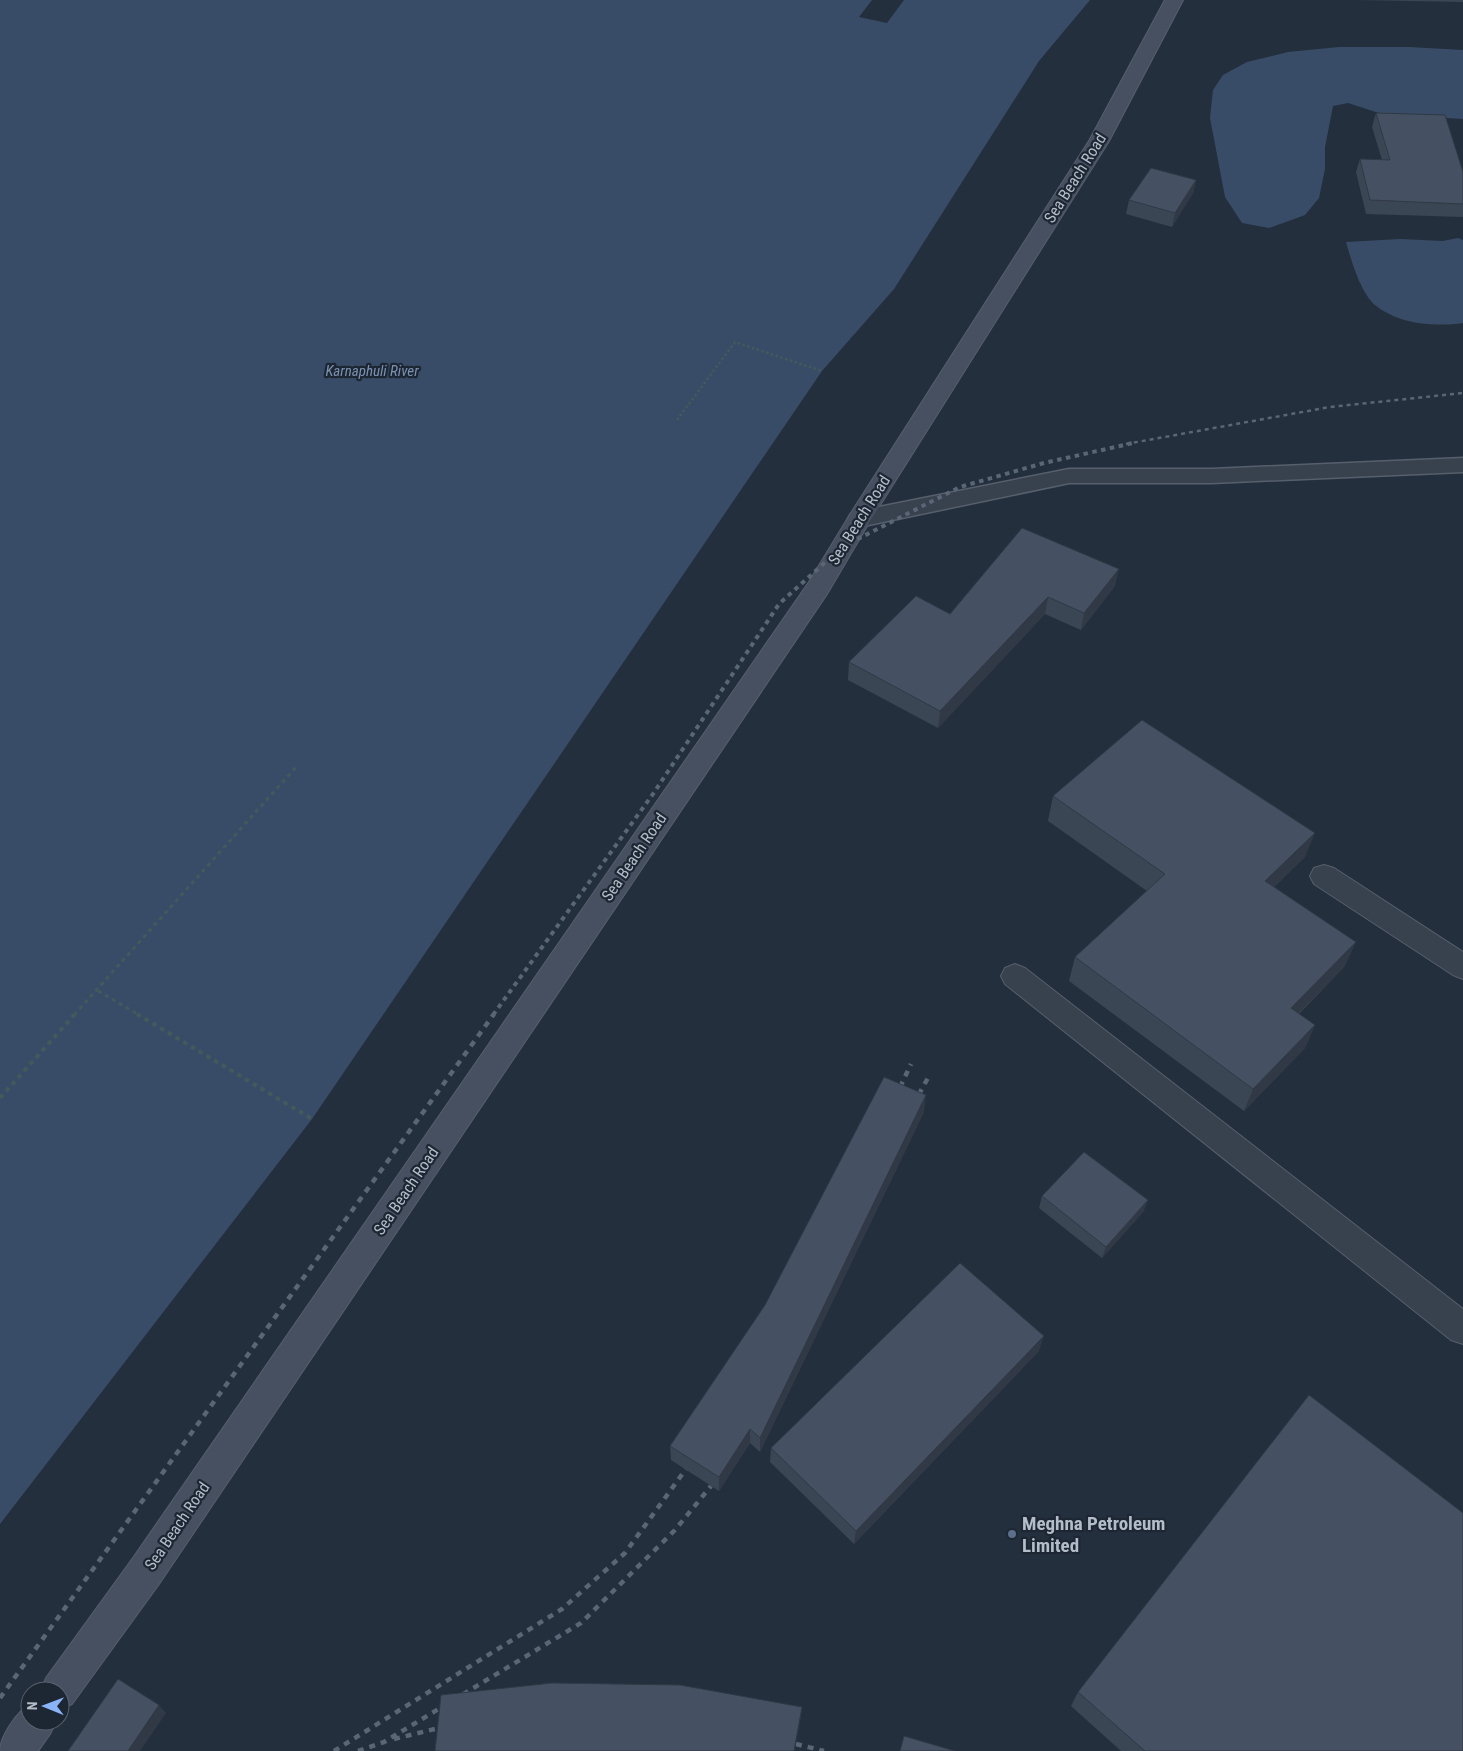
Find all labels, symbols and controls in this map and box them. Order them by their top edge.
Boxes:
street label: Sea Beach Road [1040,130,1110,226]
water label: Karnaphuli River [325,362,419,380]
street label: Sea Beach Road [824,472,894,568]
street label: Sea Beach Road [598,809,670,905]
street label: Sea Beach Road [370,1143,442,1239]
street label: Sea Beach Road [141,1478,213,1574]
place label: Meghna Petroleum Limited [1022,1512,1165,1557]
marker: Meghna Petroleum Limited [1006,1528,1018,1540]
north arrow [20,1681,70,1731]
text: N [24,1701,40,1710]

